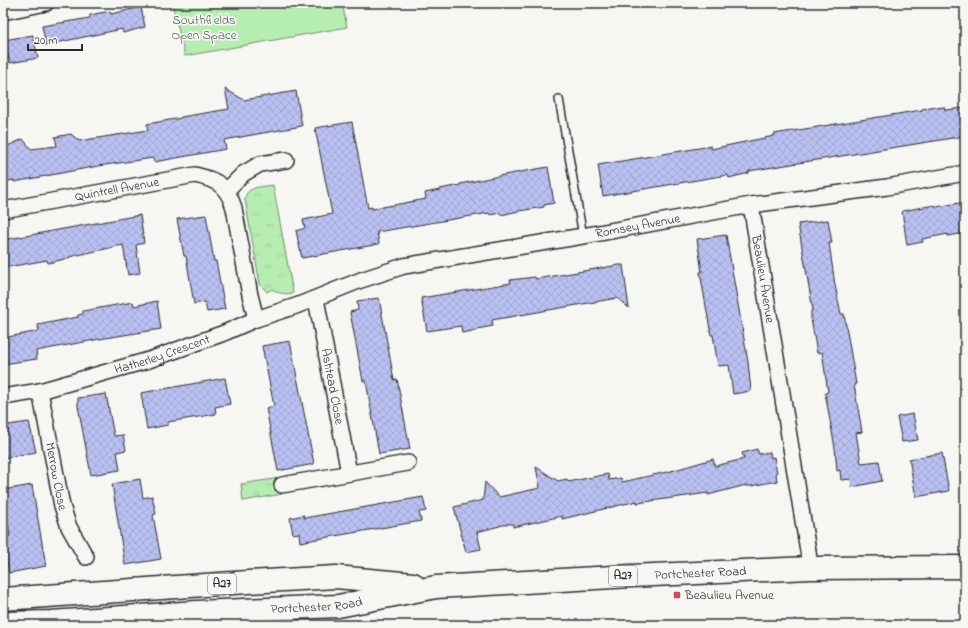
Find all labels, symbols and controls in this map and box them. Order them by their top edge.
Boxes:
park label: Southfields Open Space [171,11,237,45]
scale bar [28,26,82,52]
text: 20 m [34,32,57,50]
street label: Quintrell Avenue [73,172,161,206]
street label: Romsey Avenue [594,209,682,243]
street label: Beaulieu Avenue [746,233,780,325]
street label: Hatherley Crescent [112,329,213,379]
street label: Ashtead Close [316,347,349,426]
street label: Merrow Close [41,441,72,513]
street label: Portchester Road [654,561,747,584]
road number: A27 [609,566,637,586]
road number: A27 [208,574,236,594]
place label: Beaulieu Avenue [684,586,774,605]
marker: Beaulieu Avenue [672,590,682,600]
street label: Portchester Road [270,592,365,618]

